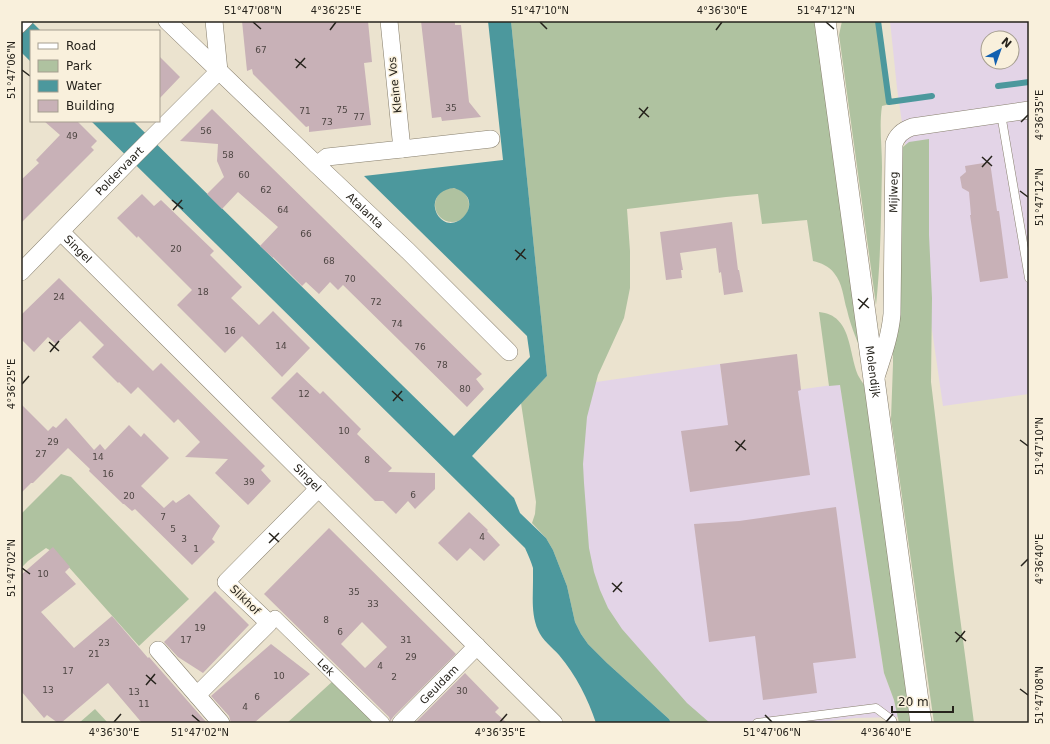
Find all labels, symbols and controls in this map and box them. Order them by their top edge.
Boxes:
text: 51°47'08"N [224,5,282,16]
text: 4°36'25"E [311,5,361,16]
text: 51°47'10"N [511,5,569,16]
text: 4°36'30"E [697,5,747,16]
text: 51°47'12"N [797,5,855,16]
legend [30,30,160,122]
north arrow [980,30,1020,70]
text: N [998,35,1014,51]
text: Road [66,39,96,53]
text: 51°47'06"N [6,41,17,99]
house number: 67 [255,45,267,55]
street label: Kleine Vos [386,56,404,114]
text: Park [66,59,92,73]
text: Water [66,79,102,93]
text: 4°36'35"E [1034,90,1045,140]
text: Building [66,99,115,113]
house number: 35 [445,103,457,113]
house number: 75 [336,105,348,115]
house number: 71 [299,106,311,116]
house number: 77 [353,112,365,122]
house number: 73 [321,117,333,127]
house number: 56 [200,126,212,136]
house number: 49 [66,131,78,141]
street label: Poldervaart [93,143,147,198]
house number: 58 [222,150,234,160]
text: 51°47'12"N [1034,168,1045,226]
house number: 60 [238,170,250,180]
street label: Mijlweg [887,172,900,213]
house number: 62 [260,185,272,195]
street label: Atalanta [344,190,386,231]
house number: 64 [277,205,289,215]
house number: 66 [300,229,312,239]
street label: Singel [61,232,95,265]
house number: 20 [170,244,182,254]
house number: 68 [323,256,335,266]
house number: 70 [344,274,356,284]
house number: 18 [197,287,209,297]
house number: 24 [53,292,65,302]
house number: 72 [370,297,382,307]
house number: 74 [391,319,403,329]
house number: 16 [224,326,236,336]
house number: 14 [275,341,287,351]
house number: 76 [414,342,426,352]
street label: Molendijk [863,345,883,399]
text: 4°36'25"E [6,359,17,409]
house number: 78 [436,360,448,370]
house number: 80 [459,384,471,394]
house number: 12 [298,389,310,399]
text: 51°47'10"N [1034,417,1045,475]
house number: 10 [338,426,350,436]
house number: 29 [47,437,59,447]
house number: 27 [35,449,47,459]
house number: 14 [92,452,104,462]
house number: 8 [364,455,370,465]
street label: Singel [291,461,324,494]
house number: 16 [102,469,114,479]
house number: 39 [243,477,255,487]
house number: 6 [410,490,416,500]
house number: 20 [123,491,135,501]
house number: 7 [160,512,166,522]
house number: 5 [170,524,176,534]
house number: 4 [479,532,485,542]
house number: 3 [181,534,187,544]
text: 4°36'40"E [1034,534,1045,584]
text: 51°47'02"N [6,539,17,597]
house number: 1 [193,544,199,554]
house number: 10 [37,569,49,579]
street label: Slikhof [227,582,264,618]
house number: 35 [348,587,360,597]
house number: 33 [367,599,379,609]
house number: 8 [323,615,329,625]
house number: 19 [194,623,206,633]
house number: 6 [337,627,343,637]
house number: 17 [180,635,192,645]
house number: 31 [400,635,412,645]
house number: 23 [98,638,110,648]
house number: 21 [88,649,100,659]
house number: 29 [405,652,417,662]
street label: Lek [315,656,338,679]
house number: 4 [377,661,383,671]
street label: Geuldam [417,662,461,707]
house number: 17 [62,666,74,676]
text: 51°47'08"N [1034,666,1045,724]
house number: 10 [273,671,285,681]
house number: 2 [391,672,397,682]
house number: 13 [42,685,54,695]
house number: 30 [456,686,468,696]
house number: 13 [128,687,140,697]
scale bar [892,688,953,714]
house number: 6 [254,692,260,702]
text: 20 m [898,695,929,709]
house number: 11 [138,699,150,709]
house number: 4 [242,702,248,712]
text: 4°36'30"E [89,727,139,738]
text: 51°47'02"N [171,727,229,738]
text: 4°36'35"E [475,727,525,738]
text: 51°47'06"N [743,727,801,738]
text: 4°36'40"E [861,727,911,738]

